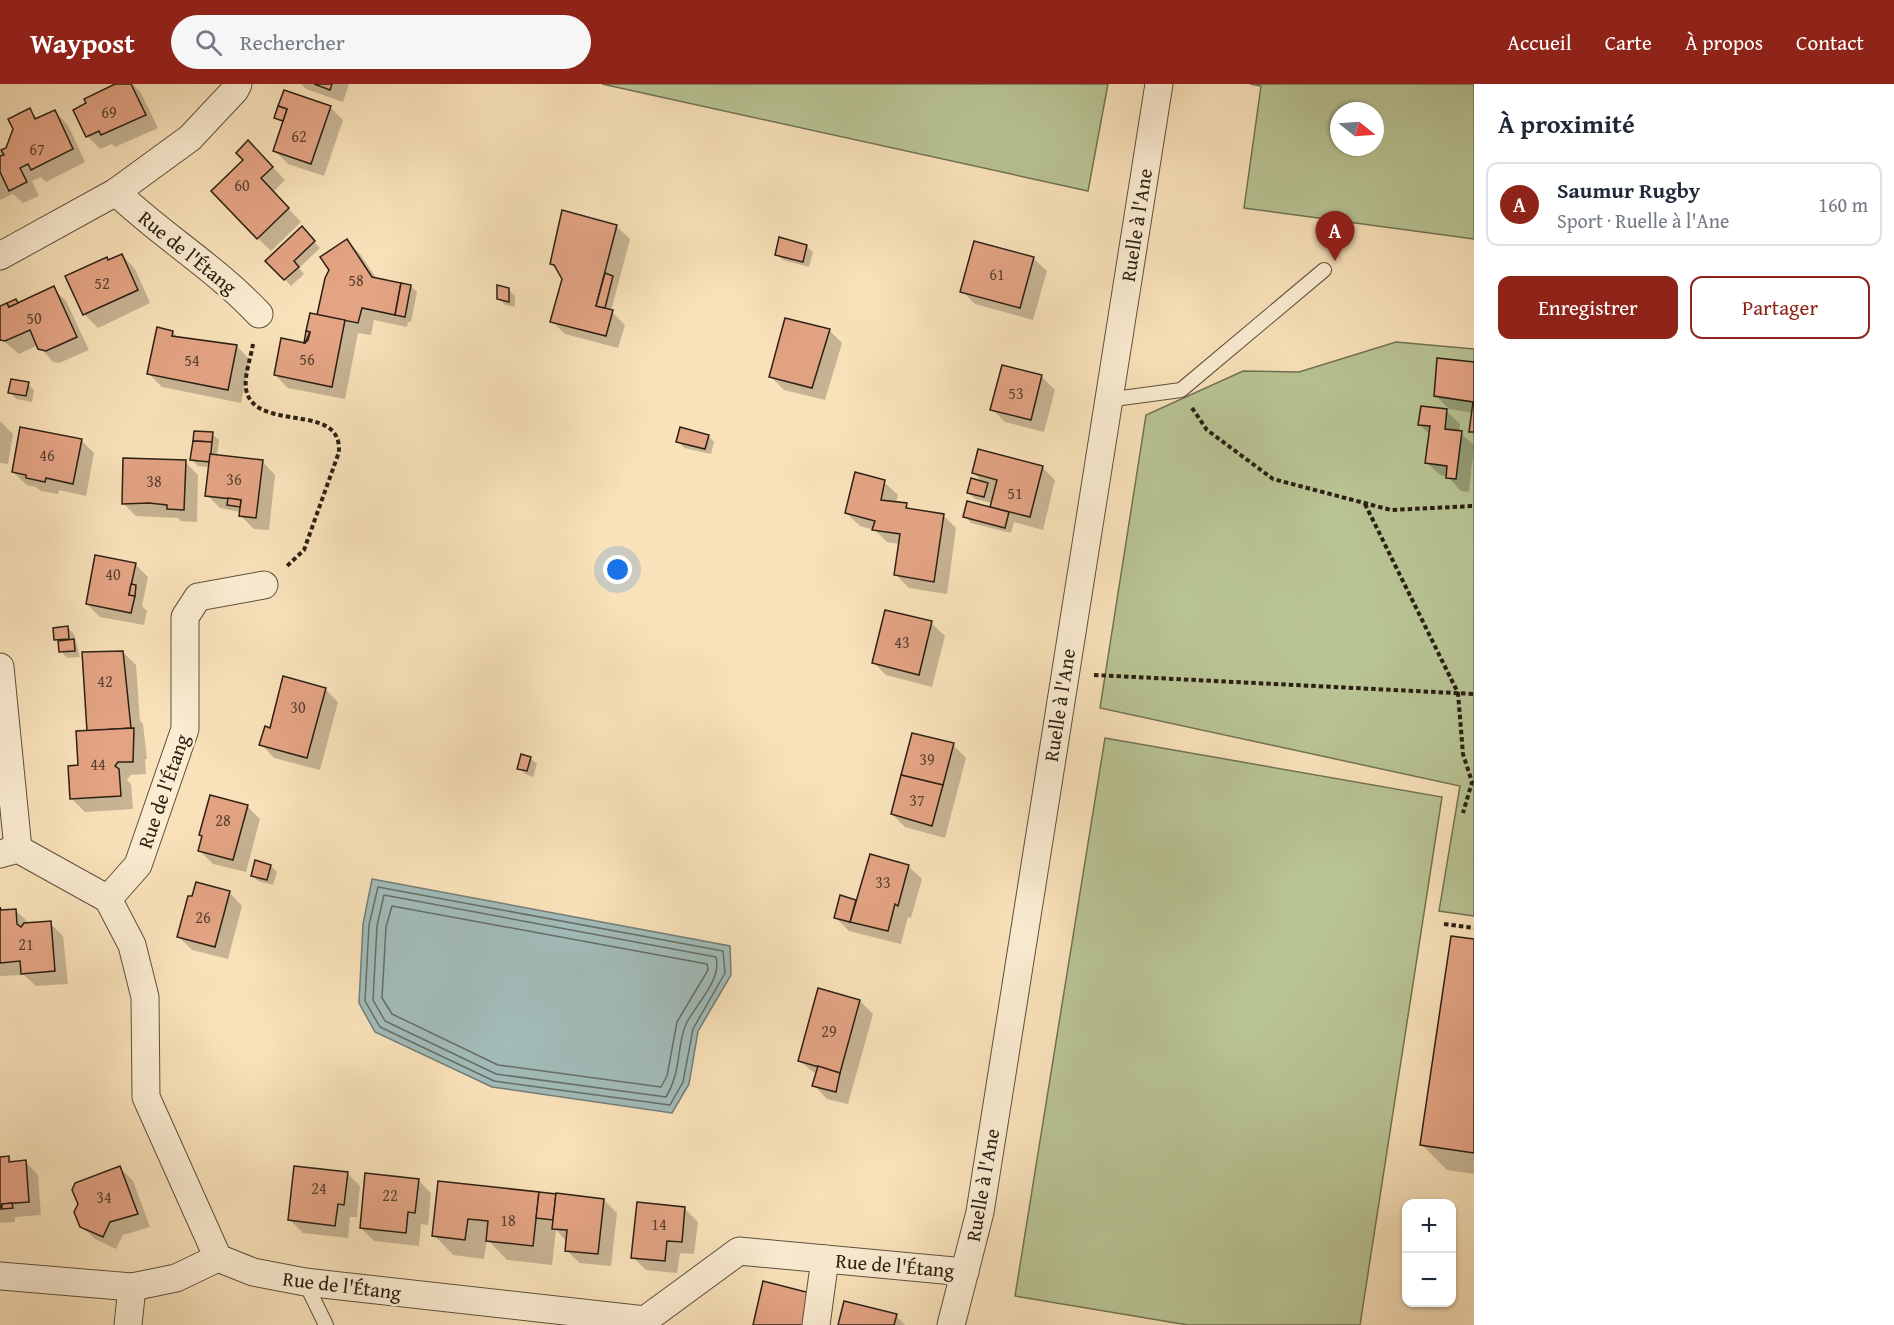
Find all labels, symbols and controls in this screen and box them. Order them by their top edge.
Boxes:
search box [171,15,591,69]
text: Waypost [30,22,135,63]
icon: search [192,26,225,59]
text: Rechercher [240,26,345,58]
text: Accueil [1507,27,1572,58]
text: Carte [1605,27,1652,58]
text: À propos [1685,27,1763,58]
text: Contact [1796,27,1864,58]
house number: 69 [101,100,117,124]
north arrow [1330,102,1384,156]
text: À proximité [1498,104,1635,143]
house number: 62 [291,124,307,148]
house number: 67 [29,137,45,161]
street label: Ruelle à l'Ane [1113,166,1159,284]
house number: 60 [234,173,250,197]
text: Saumur Rugby [1557,174,1700,206]
text: A [1513,190,1526,219]
text: 160 m [1818,190,1868,219]
street label: Rue de l'Étang [133,203,243,301]
text: Sport · Ruelle à l'Ane [1557,206,1729,235]
pin: A [1316,212,1354,261]
house number: 61 [989,262,1005,286]
house number: 58 [348,268,364,292]
house number: 52 [94,271,110,295]
button: Enregistrer [1498,276,1678,339]
button: Partager [1690,276,1870,339]
house number: 50 [26,306,42,330]
house number: 56 [299,347,315,371]
house number: 54 [184,348,200,372]
house number: 53 [1008,381,1024,405]
house number: 46 [39,443,55,467]
house number: 36 [226,467,242,491]
house number: 38 [146,469,162,493]
house number: 51 [1007,481,1023,505]
your location [603,555,632,584]
house number: 40 [105,562,121,586]
house number: 43 [894,630,910,654]
street label: Ruelle à l'Ane [1036,646,1082,764]
house number: 42 [97,669,113,693]
house number: 30 [290,695,306,719]
street label: Rue de l'Étang [130,730,196,852]
house number: 39 [919,747,935,771]
house number: 44 [90,752,106,776]
house number: 37 [909,788,925,812]
house number: 28 [215,808,231,832]
house number: 33 [875,870,891,894]
house number: 26 [195,905,211,929]
house number: 21 [18,932,34,956]
house number: 29 [821,1019,837,1043]
street label: Ruelle à l'Ane [958,1126,1006,1244]
house number: 24 [311,1176,327,1200]
house number: 22 [382,1183,398,1207]
house number: 34 [96,1185,112,1209]
map controls [1402,1199,1456,1307]
button: + [1402,1199,1456,1253]
house number: 18 [500,1208,516,1232]
house number: 14 [651,1212,667,1236]
street label: Rue de l'Étang [834,1245,956,1285]
button: − [1402,1253,1456,1307]
street label: Rue de l'Étang [281,1263,403,1307]

